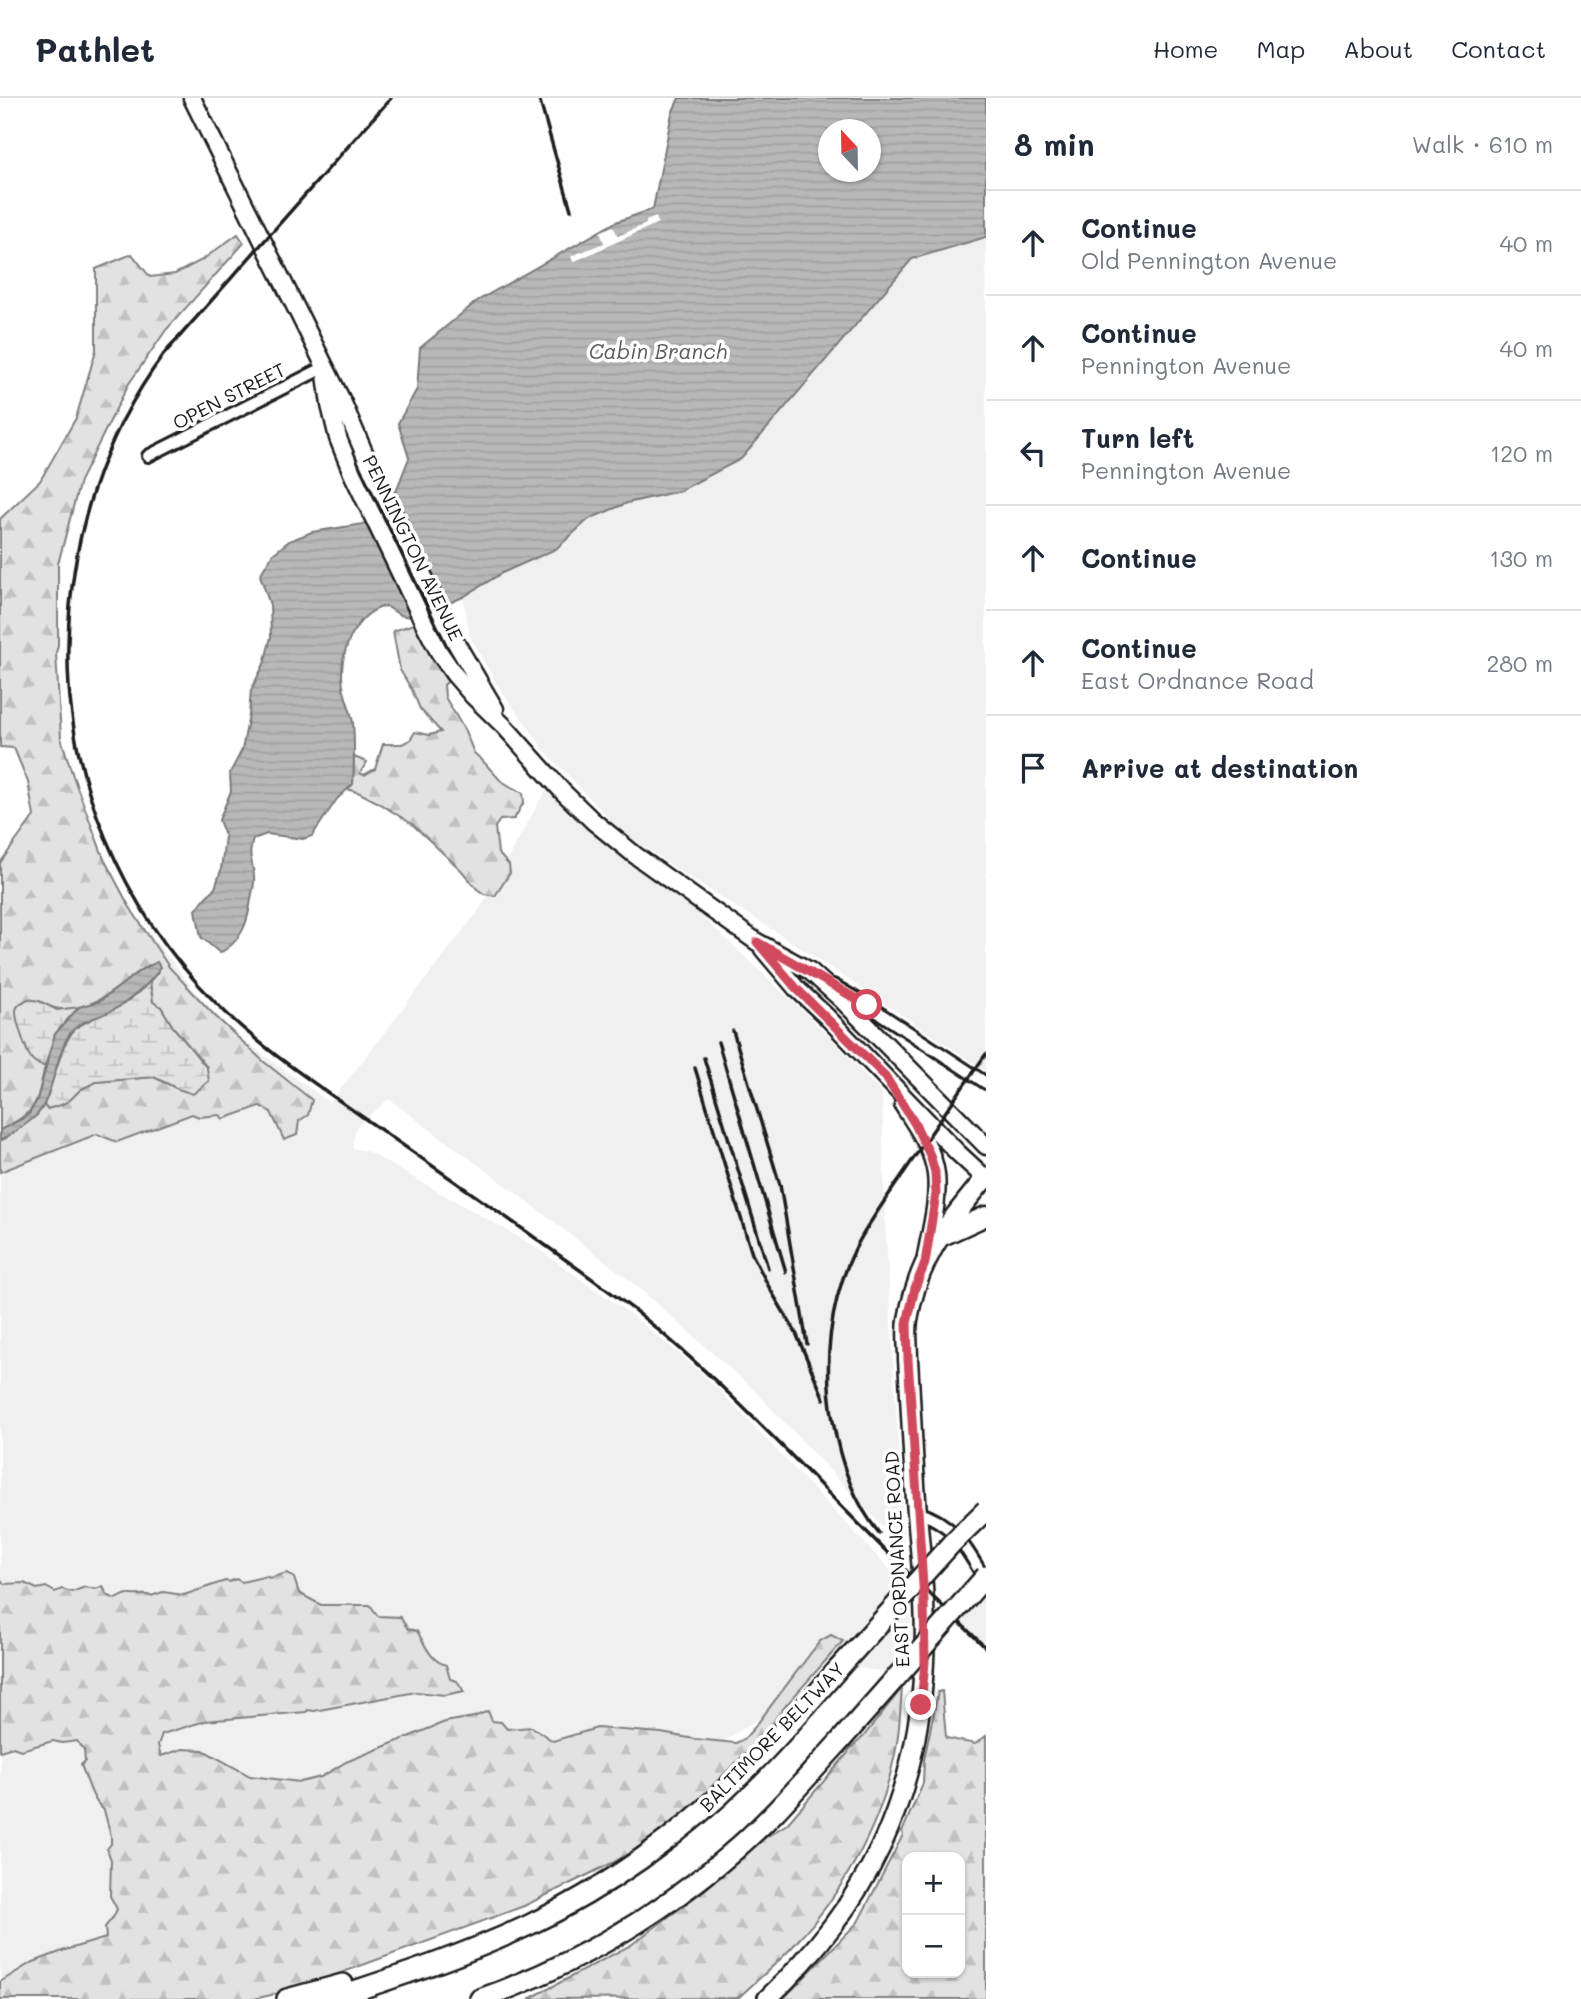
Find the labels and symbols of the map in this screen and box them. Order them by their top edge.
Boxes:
north arrow [818,119,881,182]
water label: Cabin Branch [589,337,728,364]
street label: OPEN STREET [168,356,289,435]
street label: PENNINGTON AVENUE [358,451,469,645]
route start [851,989,882,1020]
street label: EAST ORDNANCE ROAD [878,1450,915,1668]
street label: BALTIMORE BELTWAY [694,1656,850,1817]
route end [905,1689,936,1720]

